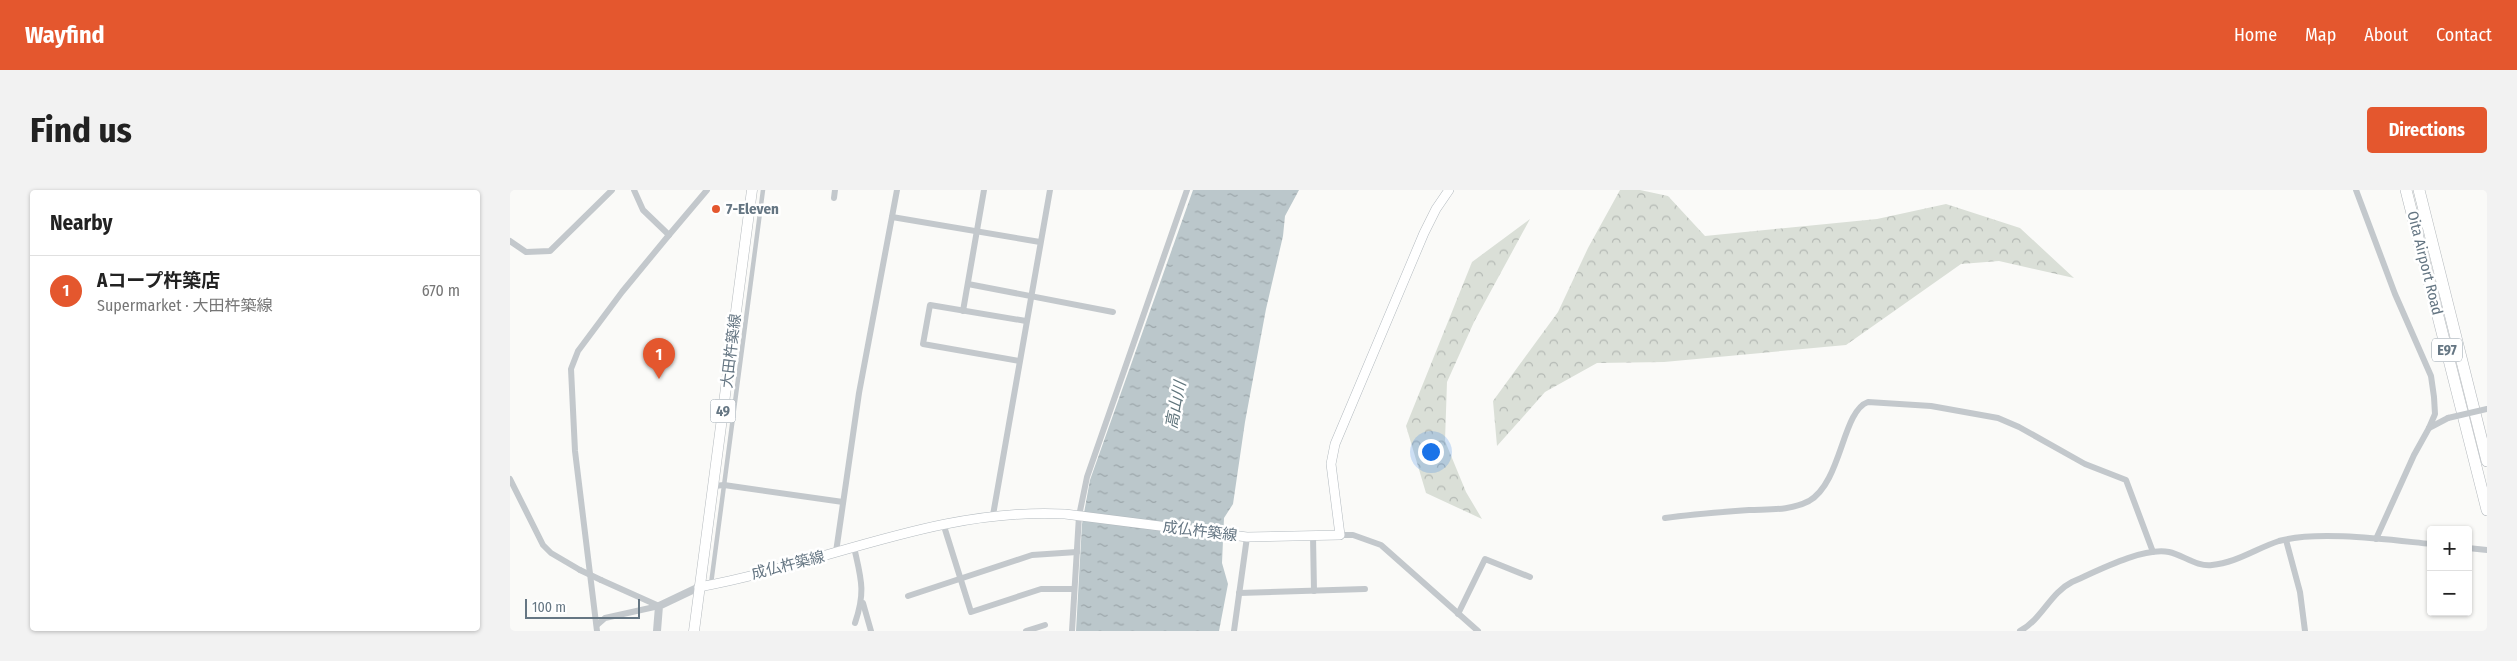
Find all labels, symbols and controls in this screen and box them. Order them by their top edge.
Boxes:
text: Wayfind [25,21,105,49]
text: Home [2234,24,2277,46]
text: Map [2305,24,2336,46]
text: About [2364,24,2408,46]
text: Contact [2436,24,2492,46]
button: Directions [2367,107,2487,153]
text: Find us [30,109,132,151]
place label: 7-Eleven [726,200,779,218]
marker: 7-Eleven [710,203,722,215]
street label: Oita Airport Road [2403,209,2447,317]
text: Nearby [50,210,112,236]
text: Aコープ杵築店 [97,269,220,292]
text: 1 [63,281,69,300]
text: 670 m [422,281,460,300]
text: Supermarket · 大田杵築線 [97,296,272,315]
street label: 大田杵築線 [717,313,745,389]
pin: 1 [643,338,675,379]
road number: E97 [2432,338,2462,362]
water label: 高山川 [1162,378,1190,430]
road number: 49 [710,400,736,422]
your location [1418,439,1444,465]
street label: 成仏杵築線 [1162,517,1238,545]
map controls [2427,526,2472,616]
button: + [2427,526,2472,571]
street label: 成仏杵築線 [749,547,827,583]
button: − [2427,571,2472,616]
scale bar [525,596,640,619]
text: 100 m [532,599,566,616]

